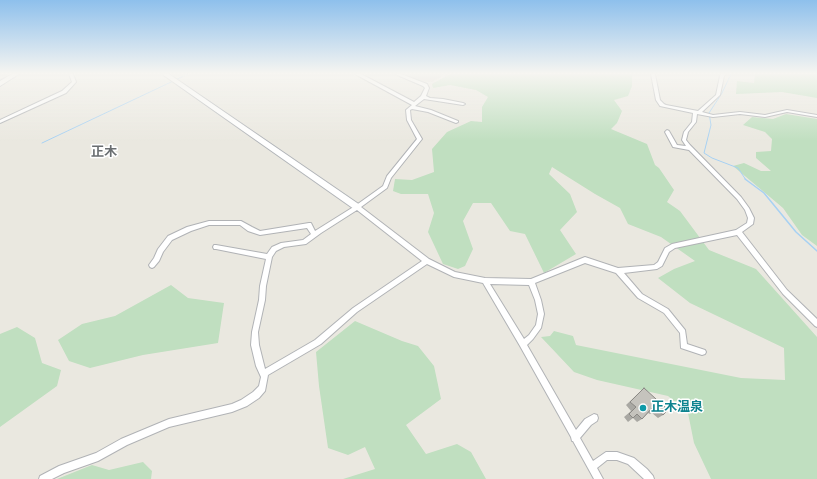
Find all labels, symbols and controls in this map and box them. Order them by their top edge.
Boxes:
district label: 正木 [91,145,117,161]
place label: 正木温泉 [651,400,703,416]
marker: 正木温泉 [638,403,648,413]

